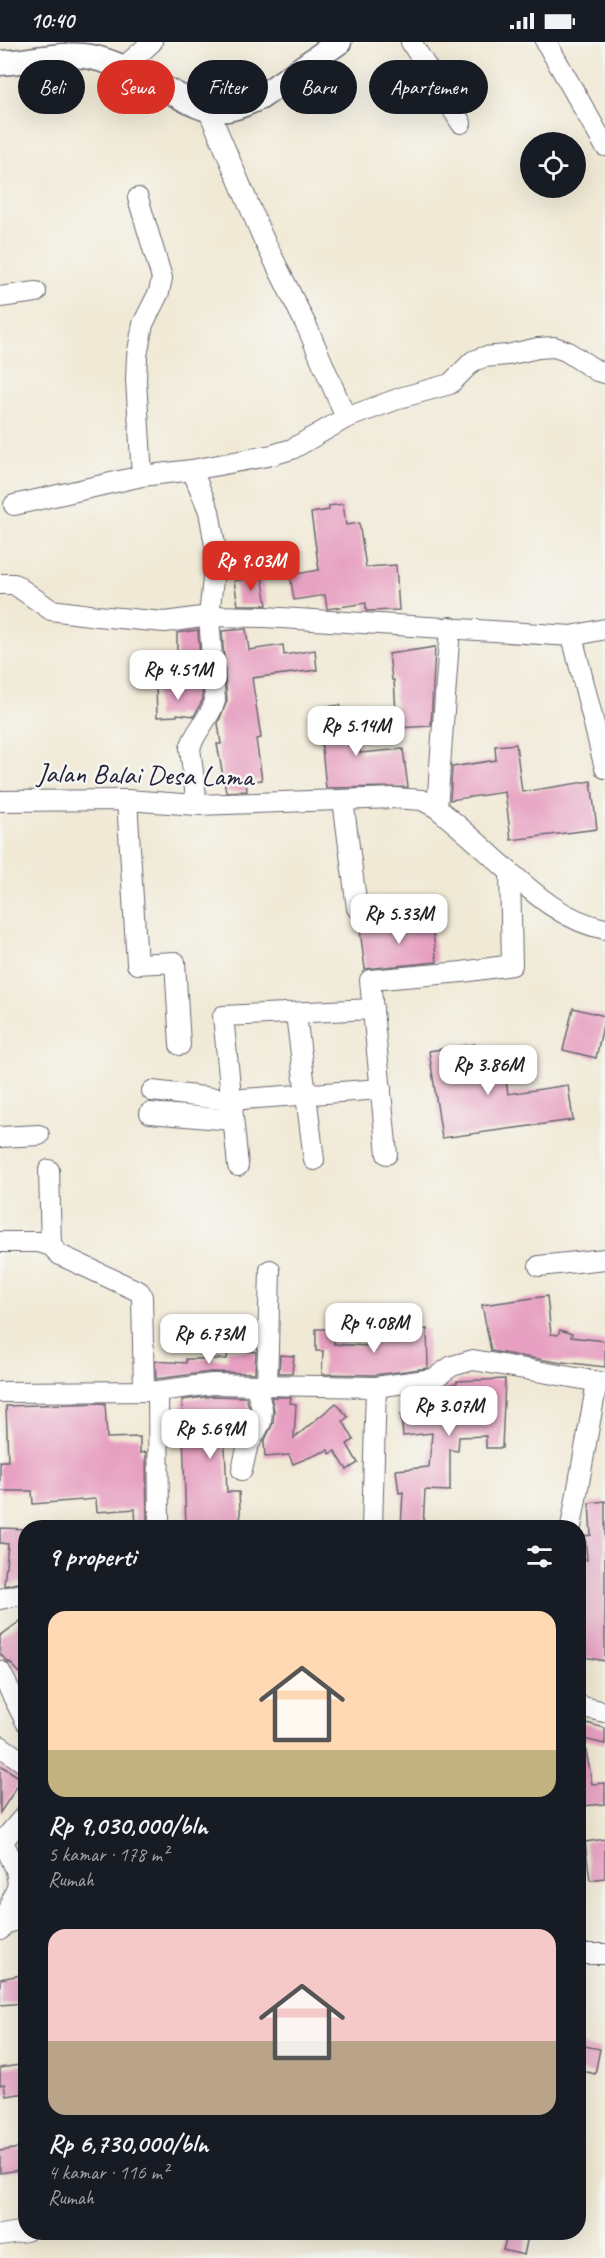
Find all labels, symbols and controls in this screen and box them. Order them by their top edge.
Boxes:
text: 10:40 [30,7,74,35]
chip: Beli [18,60,85,114]
chip: Sewa [97,60,175,114]
chip: Filter [187,60,268,114]
chip: Baru [280,60,357,114]
chip: Apartemen [369,60,488,114]
map controls [520,132,586,198]
button: locate [520,132,586,198]
pin: Rp 9.03M [189,541,313,592]
text: Rp 9.03M [217,548,285,573]
pin: Rp 4.51M [116,650,240,701]
text: Rp 4.51M [144,657,212,682]
pin: Rp 5.14M [294,706,418,757]
text: Rp 5.14M [322,713,390,738]
street label: Jalan Balai Desa Lama [35,755,256,794]
pin: Rp 5.33M [337,894,461,945]
text: Rp 5.33M [365,901,433,926]
pin: Rp 3.86M [426,1045,550,1096]
text: Rp 3.86M [453,1052,523,1077]
pin: Rp 4.08M [312,1303,436,1354]
text: Rp 4.08M [339,1310,409,1335]
pin: Rp 6.73M [147,1314,271,1365]
text: Rp 6.73M [174,1321,244,1346]
pin: Rp 3.07M [387,1386,511,1437]
text: Rp 3.07M [414,1393,484,1418]
pin: Rp 5.69M [148,1409,272,1460]
text: Rp 5.69M [175,1416,245,1441]
text: 9 properti [48,1540,136,1573]
icon: filters [523,1540,556,1573]
icon: home [248,1650,356,1758]
text: Rp 9,030,000/bln [48,1809,207,1842]
text: 5 kamar · 178 m² [48,1842,168,1867]
text: Rumah [48,1867,94,1892]
icon: home [248,1968,356,2076]
text: Rp 6,730,000/bln [48,2127,208,2160]
text: 4 kamar · 116 m² [48,2160,168,2185]
text: Rumah [48,2185,94,2210]

